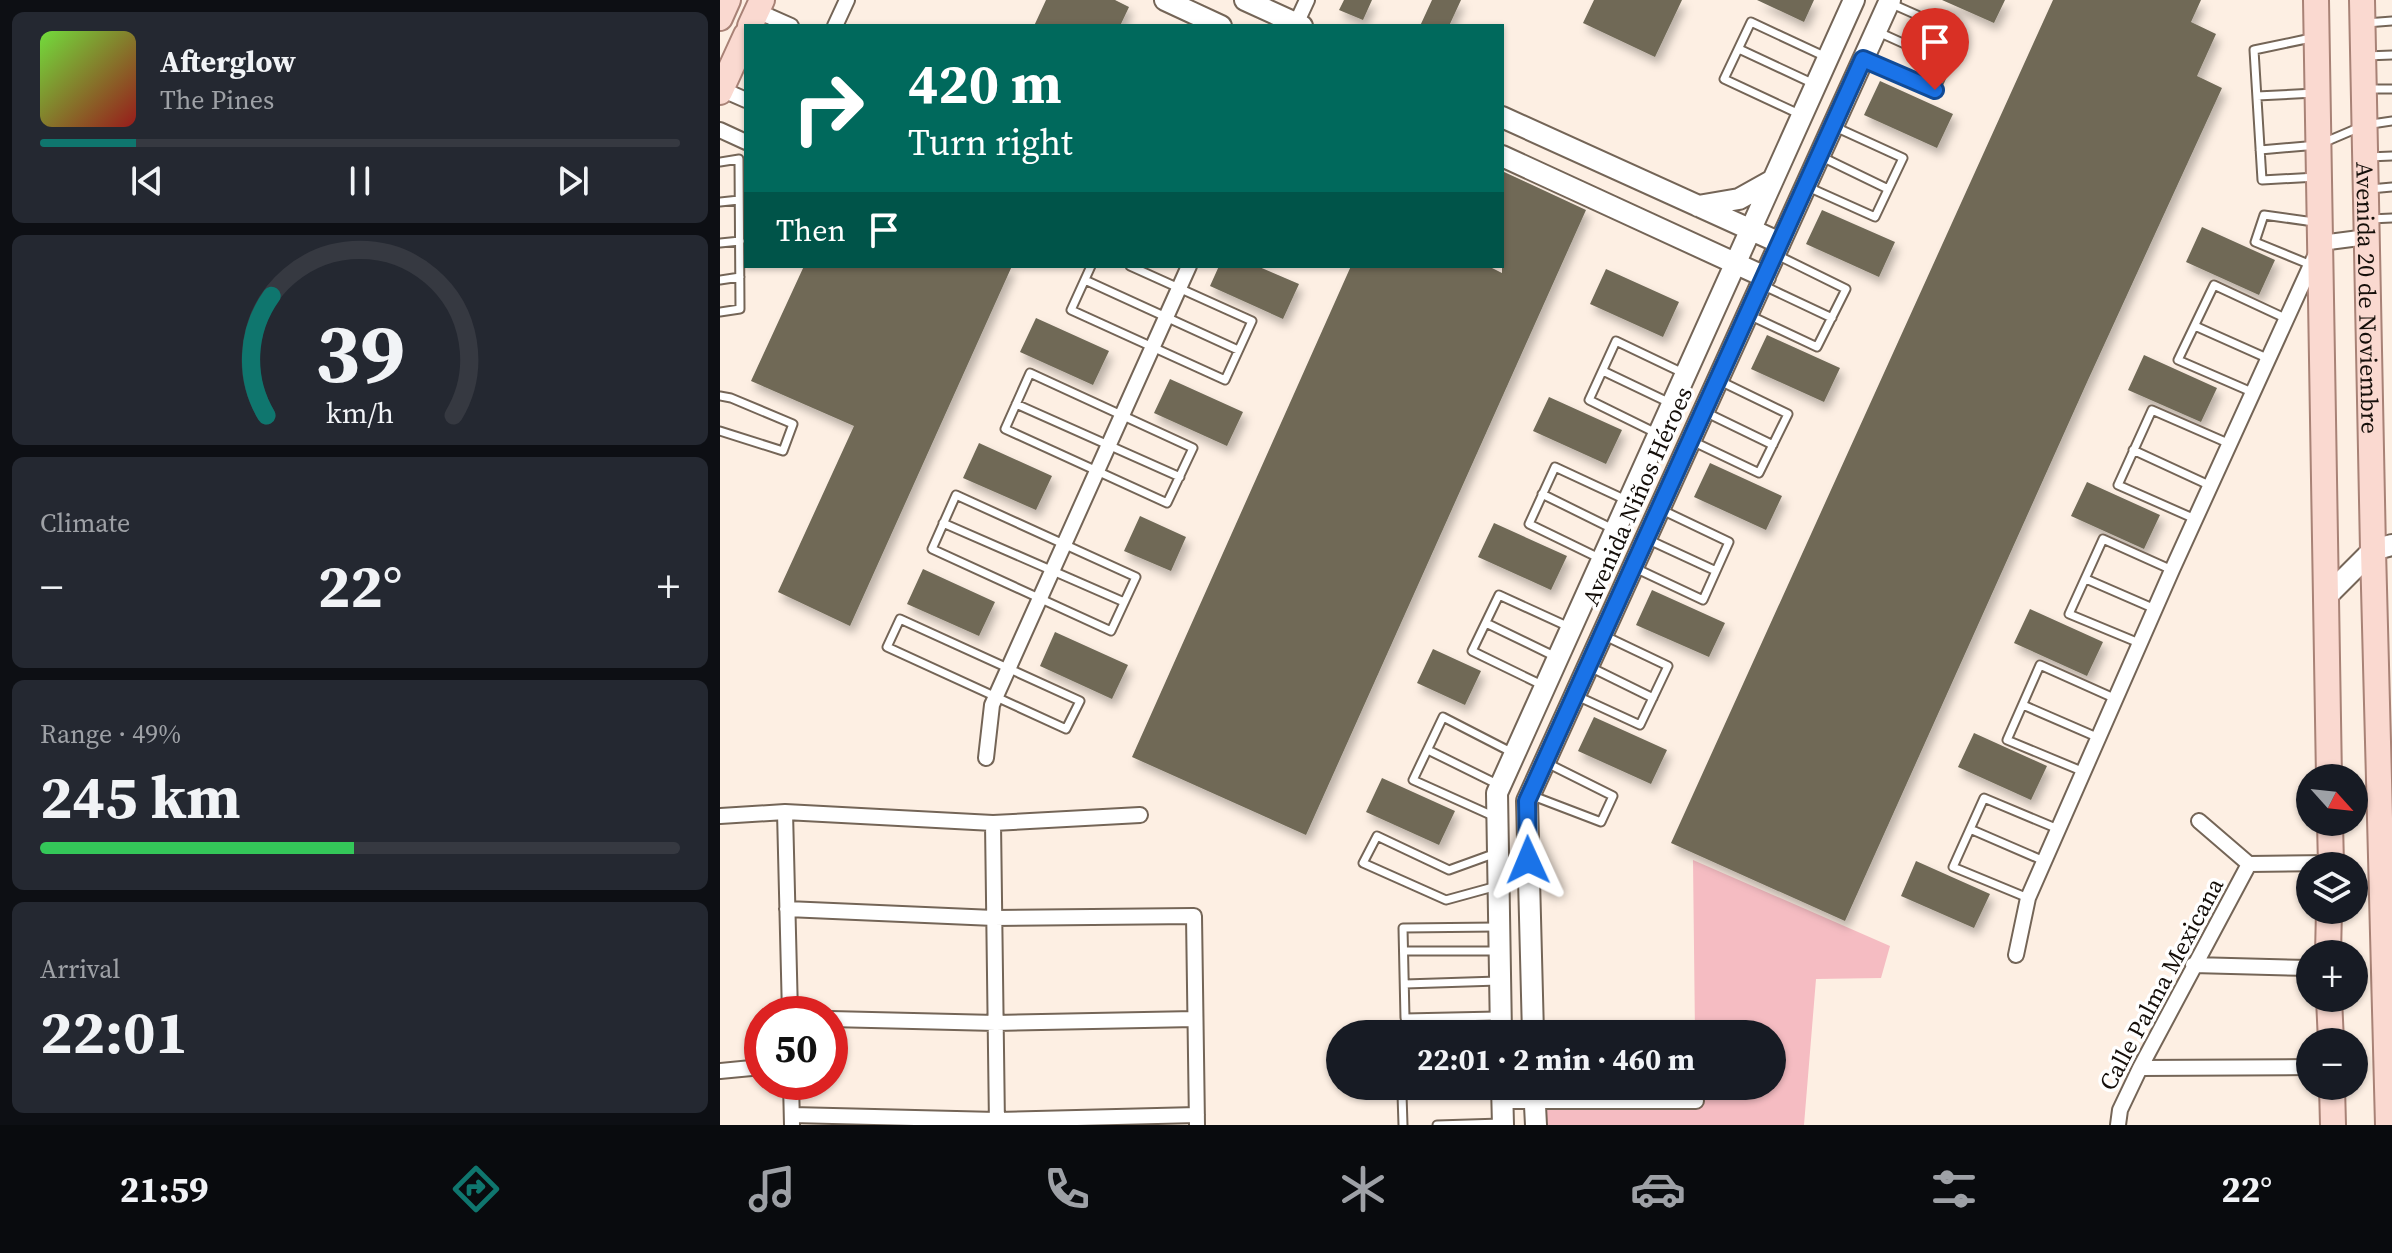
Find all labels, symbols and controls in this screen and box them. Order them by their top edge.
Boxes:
pin [1901,8,1969,90]
icon: arrive [1913,20,1957,64]
text: Afterglow [160,41,296,82]
text: 420 m [908,45,1062,122]
icon: right [776,56,880,160]
text: The Pines [160,82,274,118]
text: Turn right [908,118,1073,167]
icon: previous [125,159,169,203]
icon: pause [338,159,382,203]
icon: next [551,159,595,203]
street label: Avenida 20 de Noviembre [2349,162,2387,434]
icon: arrive [862,208,906,252]
text: Then [776,210,846,251]
text: 39 [315,295,405,409]
street label: Avenida Niños Héroes [1574,381,1700,611]
text: km/h [326,393,394,433]
text: Climate [40,505,130,541]
text: 22° [318,545,402,627]
text: − [40,556,63,617]
text: + [657,556,680,617]
text: Range · 49% [40,716,181,752]
text: 245 km [40,756,241,838]
north arrow [2296,764,2368,836]
map controls [2296,764,2368,1100]
position arrow [1486,818,1570,902]
button: layers [2296,852,2368,924]
street label: Calle Palma Mexicana [2091,871,2231,1096]
button: + [2296,940,2368,1012]
text: Arrival [40,951,120,987]
text: 22:01 [40,991,188,1073]
speed limit sign: 50 [744,996,848,1100]
button: − [2296,1028,2368,1100]
text: 22:01 · 2 min · 460 m [1417,1039,1695,1080]
icon: directions [448,1161,504,1217]
icon: music [744,1161,800,1217]
icon: phone [1039,1161,1095,1217]
icon: climate [1335,1161,1391,1217]
icon: car [1630,1161,1686,1217]
icon: filters [1926,1161,1982,1217]
text: 21:59 [120,1165,209,1214]
text: 22° [2221,1165,2272,1214]

